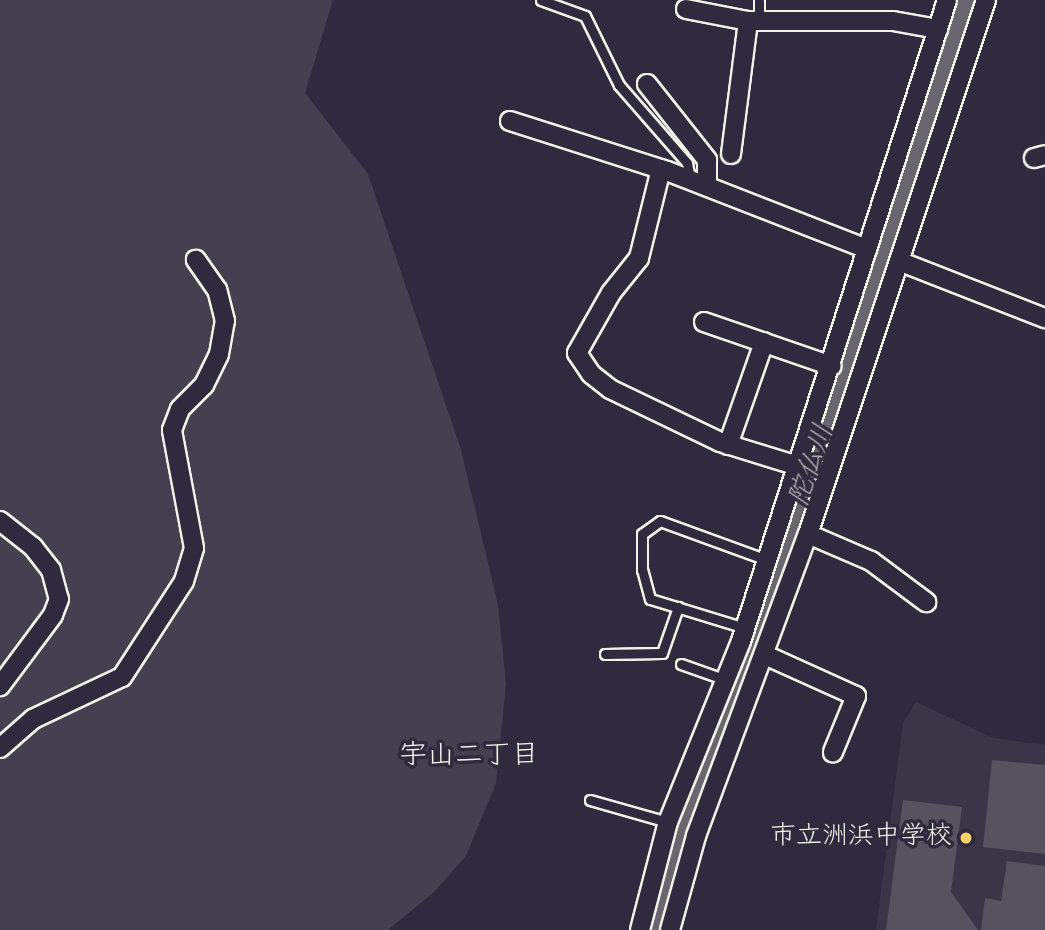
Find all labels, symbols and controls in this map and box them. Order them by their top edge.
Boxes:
water label: 陀仏川 [784,421,844,511]
district label: 宇山二丁目 [399,741,539,775]
place label: 市立洲浜中学校 [770,822,952,854]
marker: 市立洲浜中学校 [958,830,974,846]

